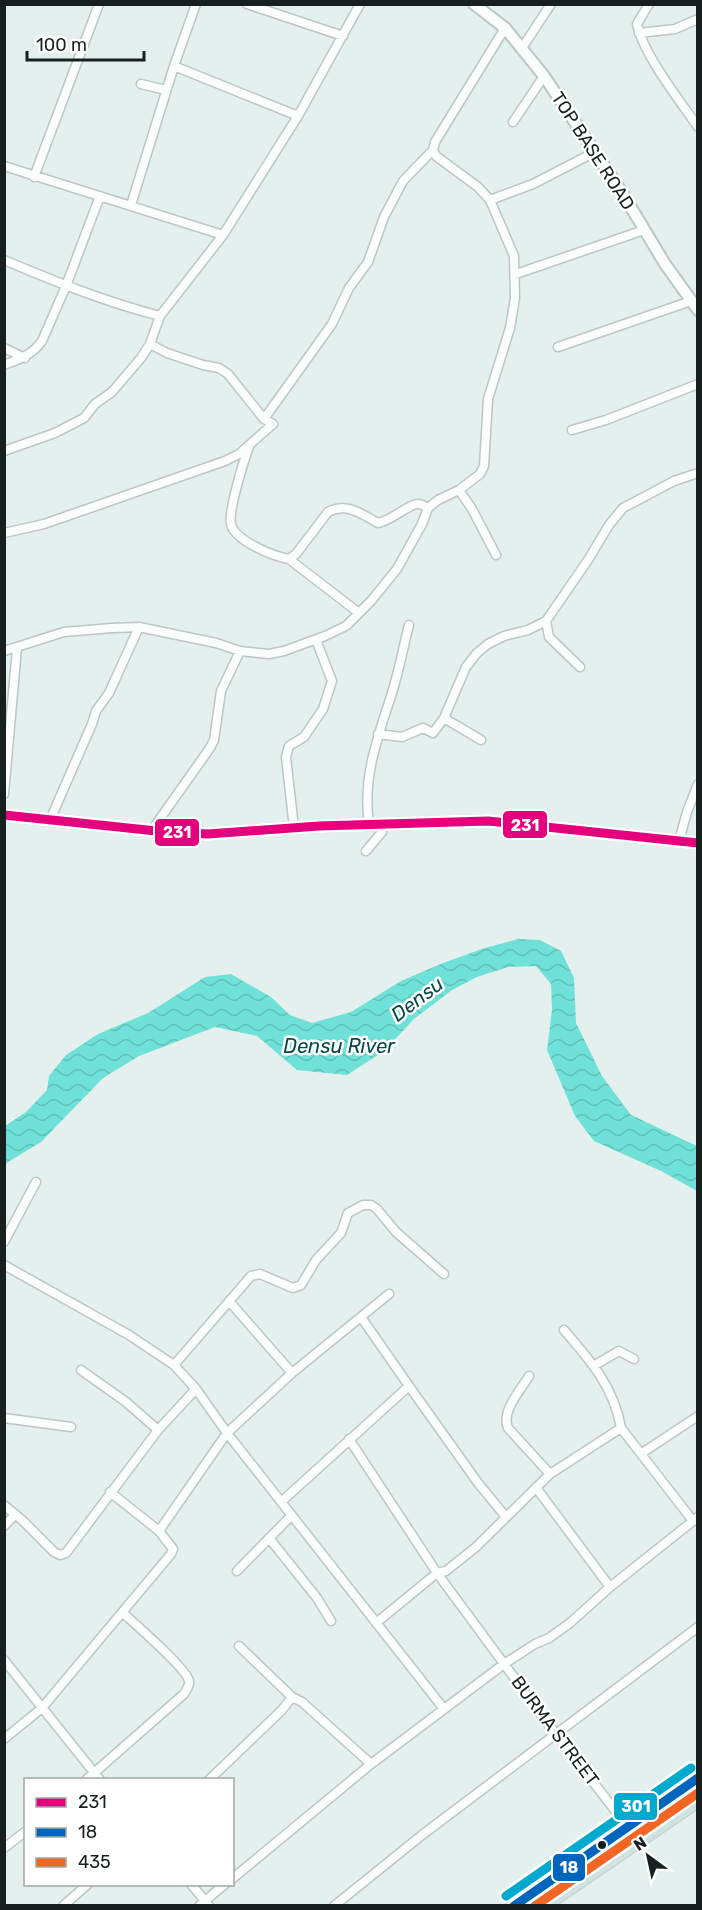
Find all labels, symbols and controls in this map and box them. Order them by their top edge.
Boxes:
scale bar [27,24,144,62]
text: 100 m [36,34,87,56]
street label: TOP BASE ROAD [547,88,639,214]
line badge: 231 [502,810,548,839]
text: 231 [511,816,539,835]
line badge: 231 [154,818,200,847]
text: 231 [163,823,191,842]
water label: Densu [386,972,448,1026]
water label: Densu River [283,1034,396,1058]
street label: BURMA STREET [506,1672,604,1790]
legend [24,1778,234,1886]
text: 231 [78,1791,107,1813]
line badge: 301 [613,1792,658,1821]
text: 301 [621,1797,651,1816]
text: 18 [78,1821,97,1843]
north arrow [618,1826,678,1886]
text: N [630,1833,650,1855]
unlabelled marker [596,1839,608,1851]
text: 435 [78,1851,111,1873]
line badge: 18 [552,1853,586,1882]
text: 18 [560,1858,579,1877]

